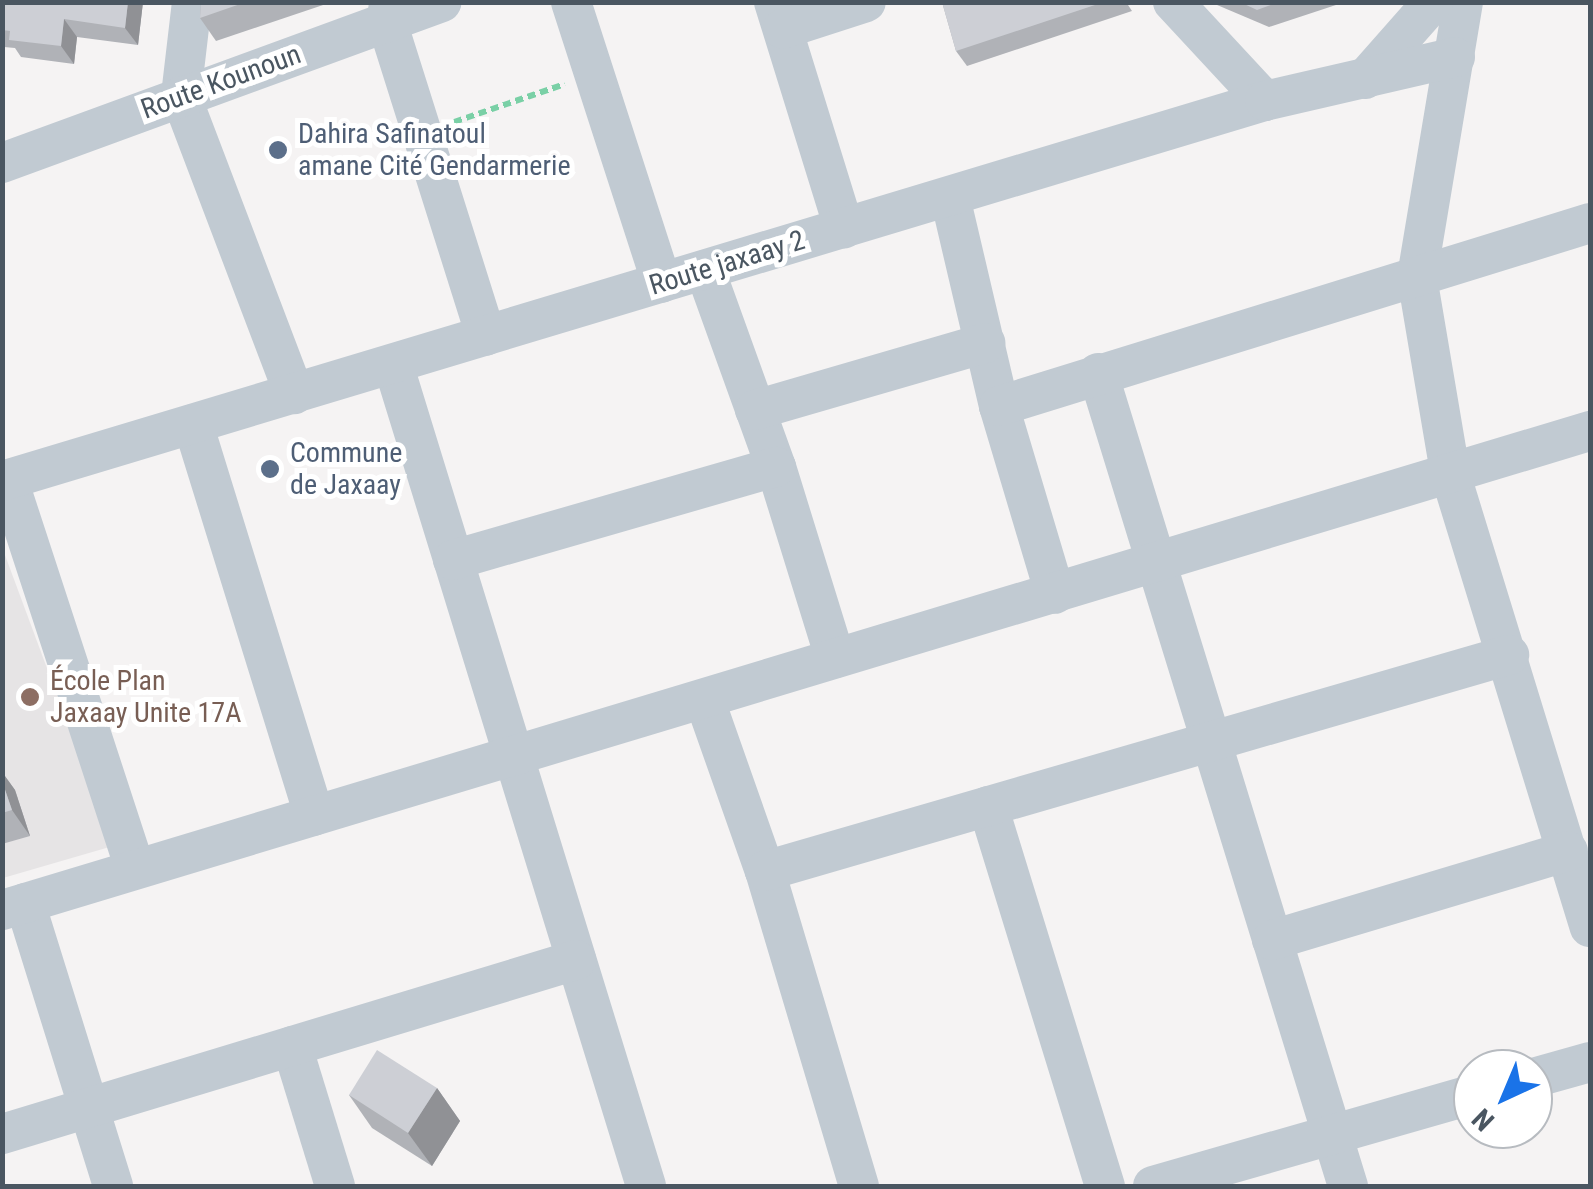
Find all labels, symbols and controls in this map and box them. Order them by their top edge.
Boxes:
street label: Route Kounoun [137,38,305,126]
place label: Dahira Safinatoul amane Cité Gendarmerie [298,117,571,183]
marker: Dahira Safinatoul amane Cité Gendarmerie [267,139,289,161]
street label: Route jaxaay 2 [645,223,809,303]
place label: Commune de Jaxaay [290,436,402,502]
marker: Commune de Jaxaay [259,458,281,480]
place label: École Plan Jaxaay Unite 17A [50,664,241,730]
marker: École Plan Jaxaay Unite 17A [19,686,41,708]
north arrow [1453,1049,1553,1149]
text: N [1466,1102,1501,1137]

